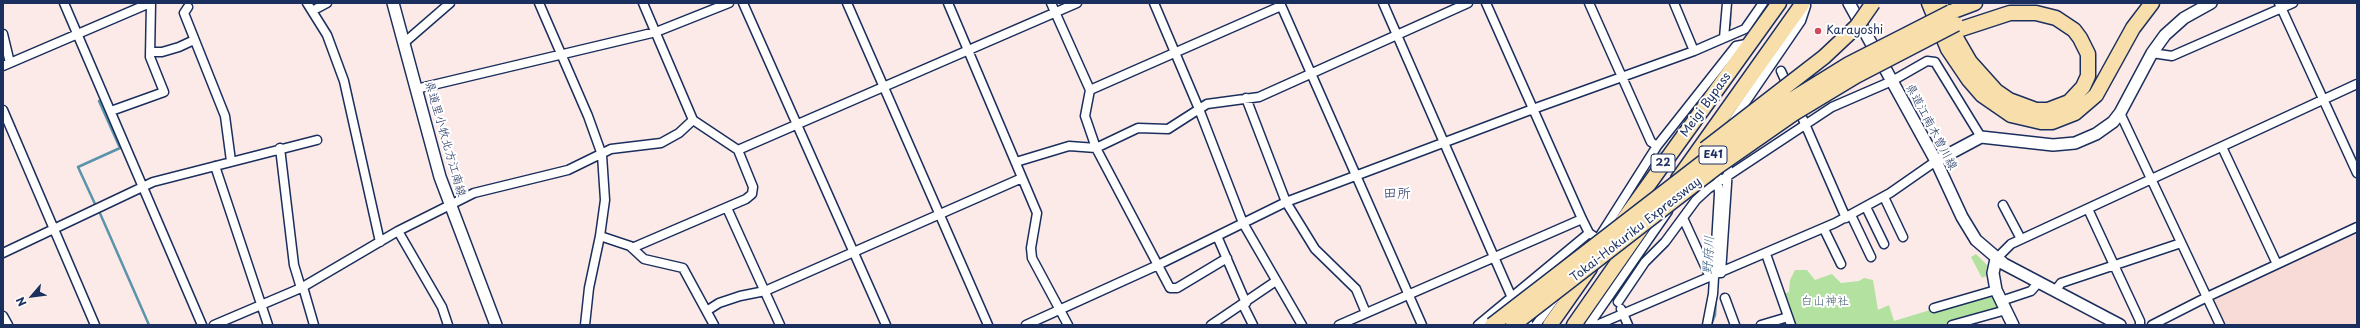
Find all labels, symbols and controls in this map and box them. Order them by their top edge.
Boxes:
place label: Karayoshi [1826,24,1883,38]
marker: Karayoshi [1813,26,1823,36]
street label: Meigi Bypass [1678,70,1734,140]
street label: 県道里小牧北方江南線 [422,79,468,199]
street label: 県道江南木曽川線 [1902,81,1960,173]
road number: E41 [1699,146,1727,164]
road number: 22 [1651,154,1675,172]
street label: Tokai-Hokuriku Expressway [1568,175,1704,285]
district label: 田所 [1383,186,1411,202]
water label: 野府川 [1700,235,1718,275]
north arrow [12,276,52,316]
text: N [11,294,31,310]
park label: 白山神社 [1801,295,1849,309]

